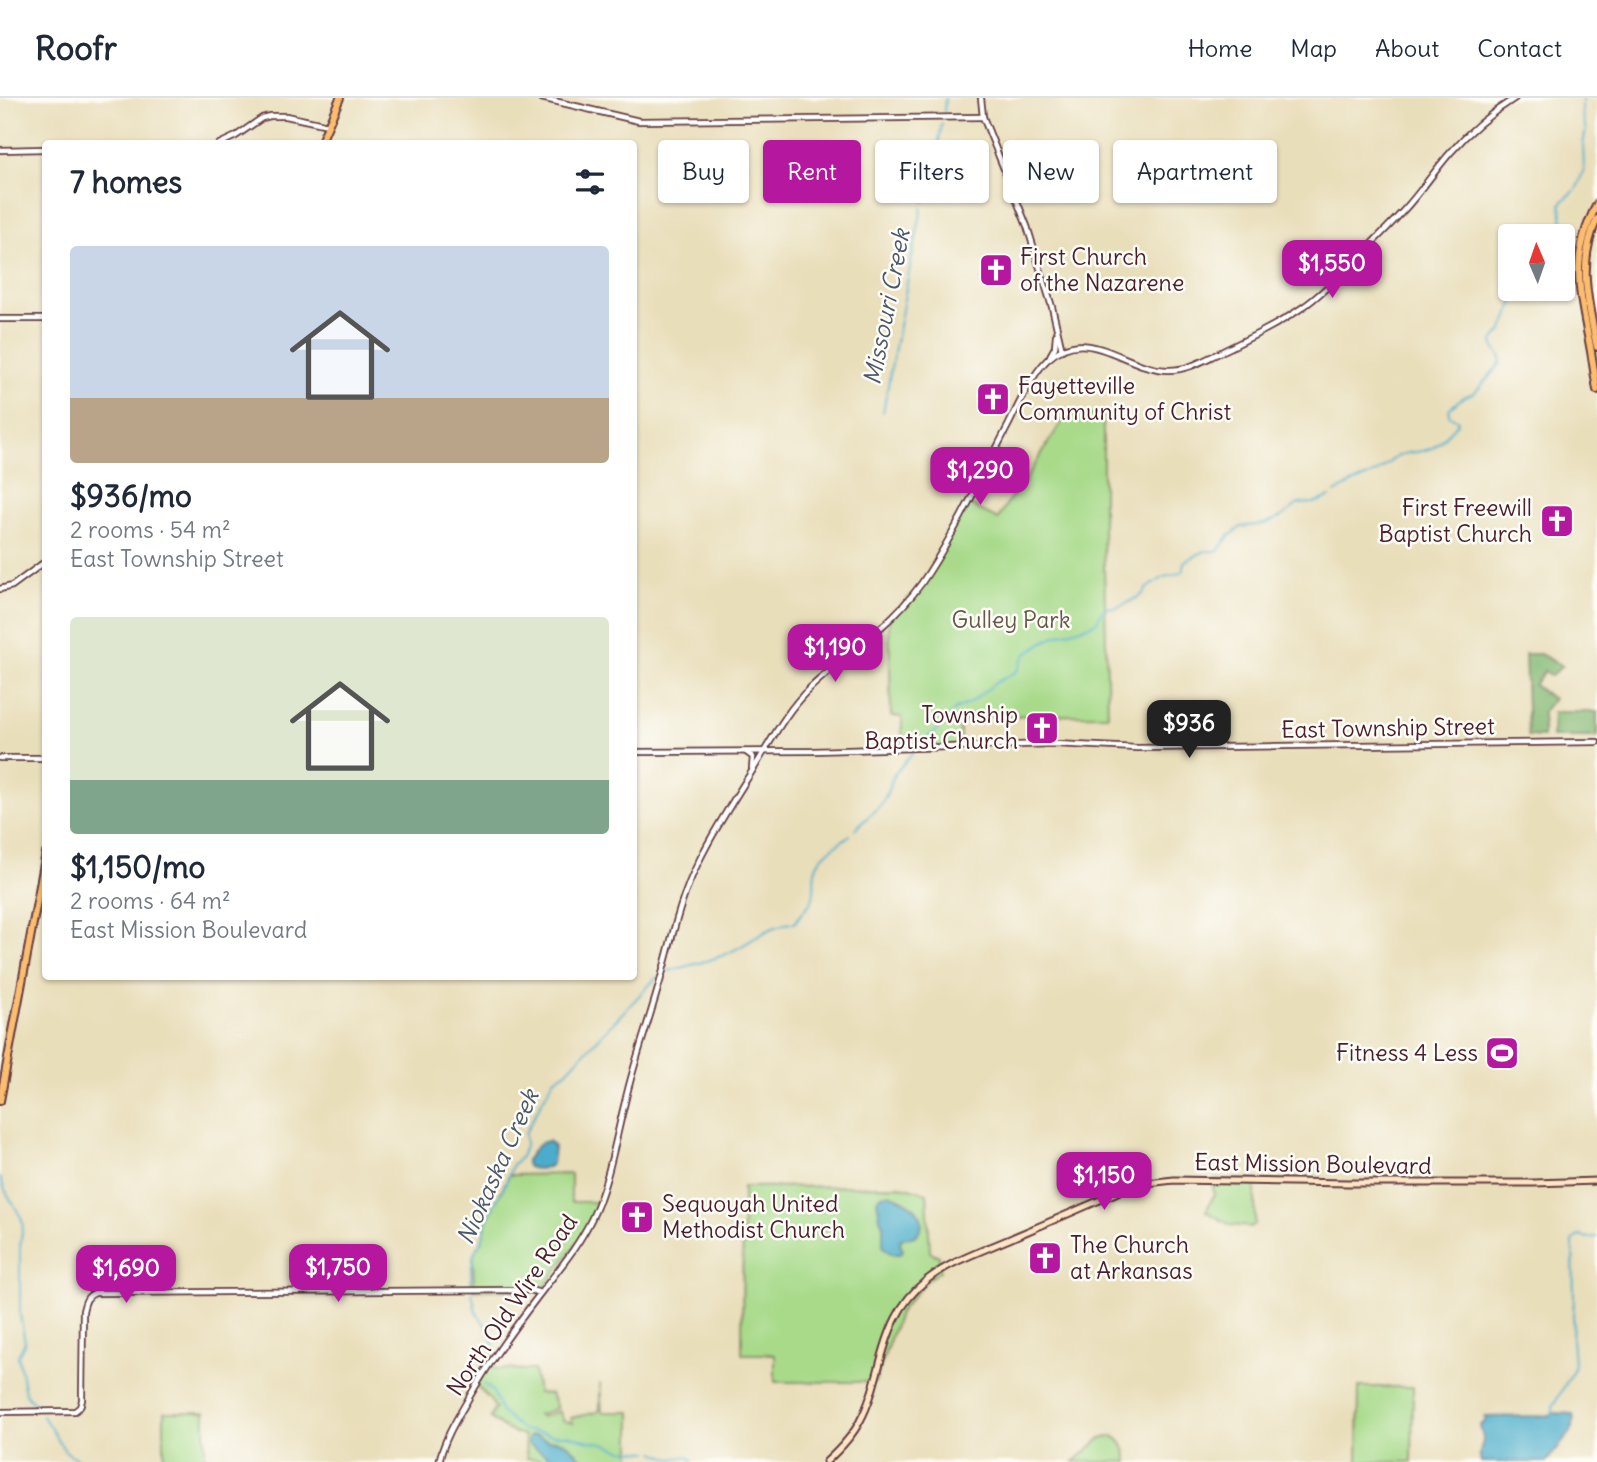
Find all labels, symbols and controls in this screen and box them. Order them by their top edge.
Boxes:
text: Roofr [35,27,117,69]
text: Home [1188,33,1252,63]
text: Map [1290,33,1337,63]
text: About [1375,33,1439,63]
text: Contact [1477,33,1562,63]
chip: Buy [658,140,749,203]
chip: Rent [763,140,861,203]
chip: Filters [875,140,989,203]
chip: New [1003,140,1099,203]
chip: Apartment [1113,140,1277,203]
text: 7 homes [70,163,182,201]
icon: filters [571,163,609,201]
north arrow [1498,224,1575,301]
map controls [1498,224,1575,301]
water label: Missouri Creek [856,225,916,387]
pin: $1,550 [1275,240,1389,300]
place label: First Church of the Nazarene [1020,242,1184,297]
text: $1,550 [1298,248,1366,277]
church icon: First Church of the Nazarene [977,251,1015,289]
icon: home [277,292,403,418]
place label: Fayetteville Community of Christ [1018,371,1231,426]
church icon: Fayetteville Community of Christ [974,380,1012,418]
pin: $1,290 [923,448,1037,507]
text: $1,290 [946,455,1014,484]
text: $936/mo [70,477,192,515]
place label: First Freewill Baptist Church [1378,493,1532,548]
church icon: First Freewill Baptist Church [1538,502,1576,540]
text: 2 rooms · 54 m² [70,515,231,544]
text: East Township Street [70,544,284,573]
park label: Gulley Park [952,605,1070,634]
pin: $1,190 [778,624,892,684]
text: $1,190 [804,632,866,661]
icon: home [277,663,403,789]
place label: Township Baptist Church [864,700,1018,755]
pin: $936 [1148,700,1230,760]
text: $936 [1163,708,1215,737]
church icon: Township Baptist Church [1023,709,1061,747]
street label: East Township Street [1281,711,1495,744]
text: $1,150/mo [70,848,205,886]
text: 2 rooms · 64 m² [70,886,231,915]
text: East Mission Boulevard [70,915,307,944]
sports icon: Fitness 4 Less [1483,1034,1521,1072]
place label: Fitness 4 Less [1336,1038,1478,1067]
water label: Niokaska Creek [450,1083,545,1249]
street label: East Mission Boulevard [1194,1147,1432,1180]
pin: $1,150 [1047,1152,1161,1212]
text: $1,150 [1073,1160,1135,1189]
place label: Sequoyah United Methodist Church [662,1189,845,1244]
church icon: Sequoyah United Methodist Church [618,1198,656,1236]
street label: North Old Wire Road [440,1208,583,1401]
place label: The Church at Arkansas [1070,1230,1193,1285]
church icon: The Church at Arkansas [1026,1239,1064,1277]
pin: $1,750 [281,1244,395,1304]
pin: $1,690 [69,1246,183,1305]
text: $1,750 [305,1252,371,1281]
text: $1,690 [92,1253,160,1282]

